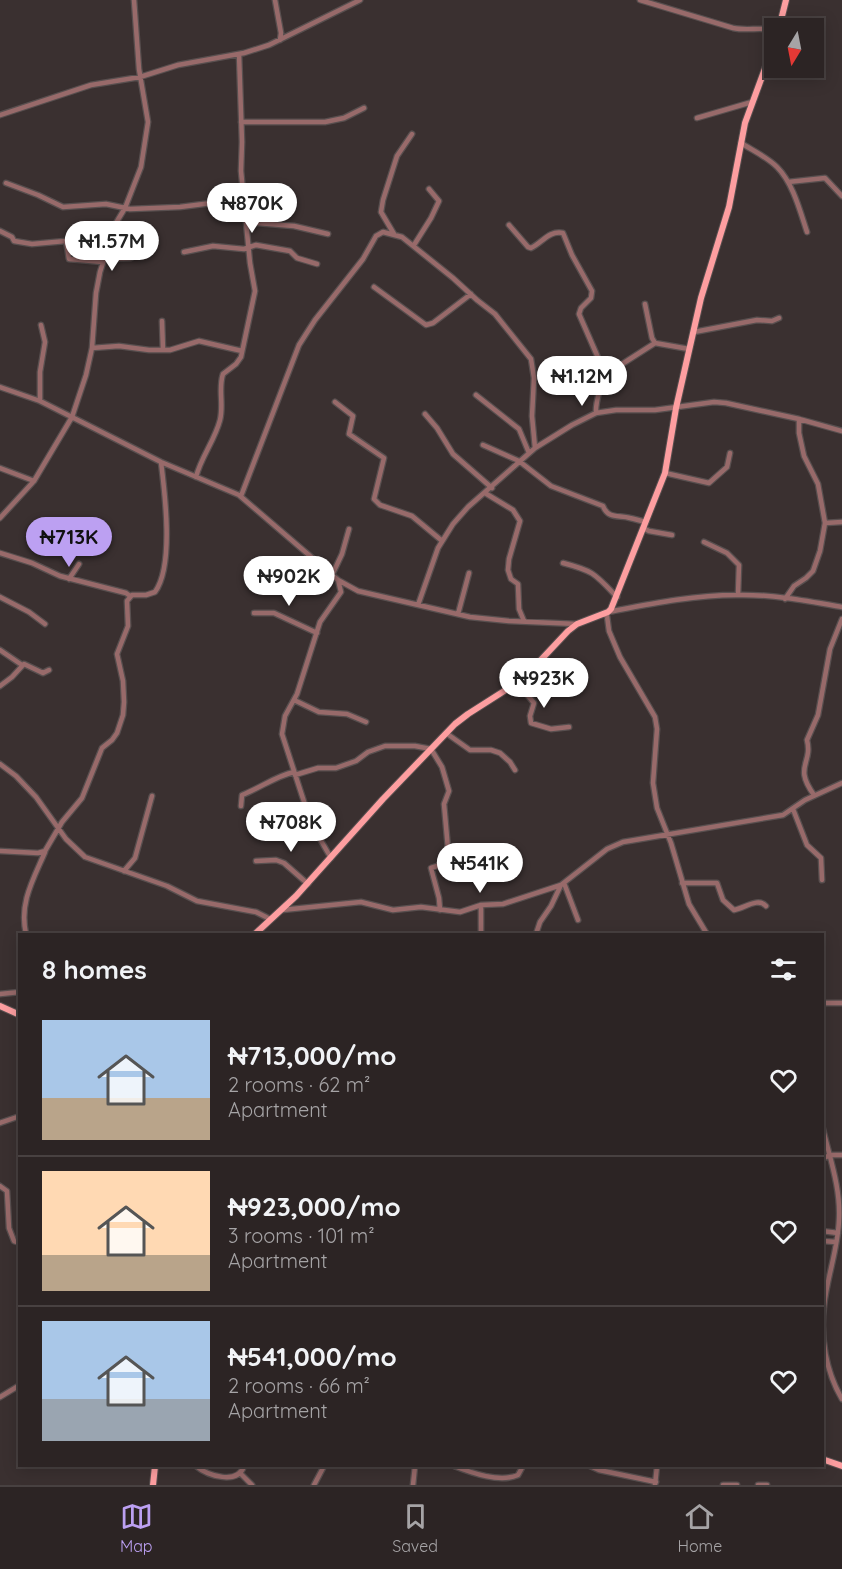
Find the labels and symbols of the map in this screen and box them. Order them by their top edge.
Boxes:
north arrow [764,18,824,78]
pin: ₦870K [210,183,294,234]
pin: ₦1.57M [63,221,161,272]
pin: ₦1.12M [533,356,631,407]
pin: ₦713K [27,517,111,568]
pin: ₦902K [247,556,331,607]
pin: ₦923K [502,658,586,709]
pin: ₦708K [249,802,333,853]
pin: ₦541K [438,843,522,894]

